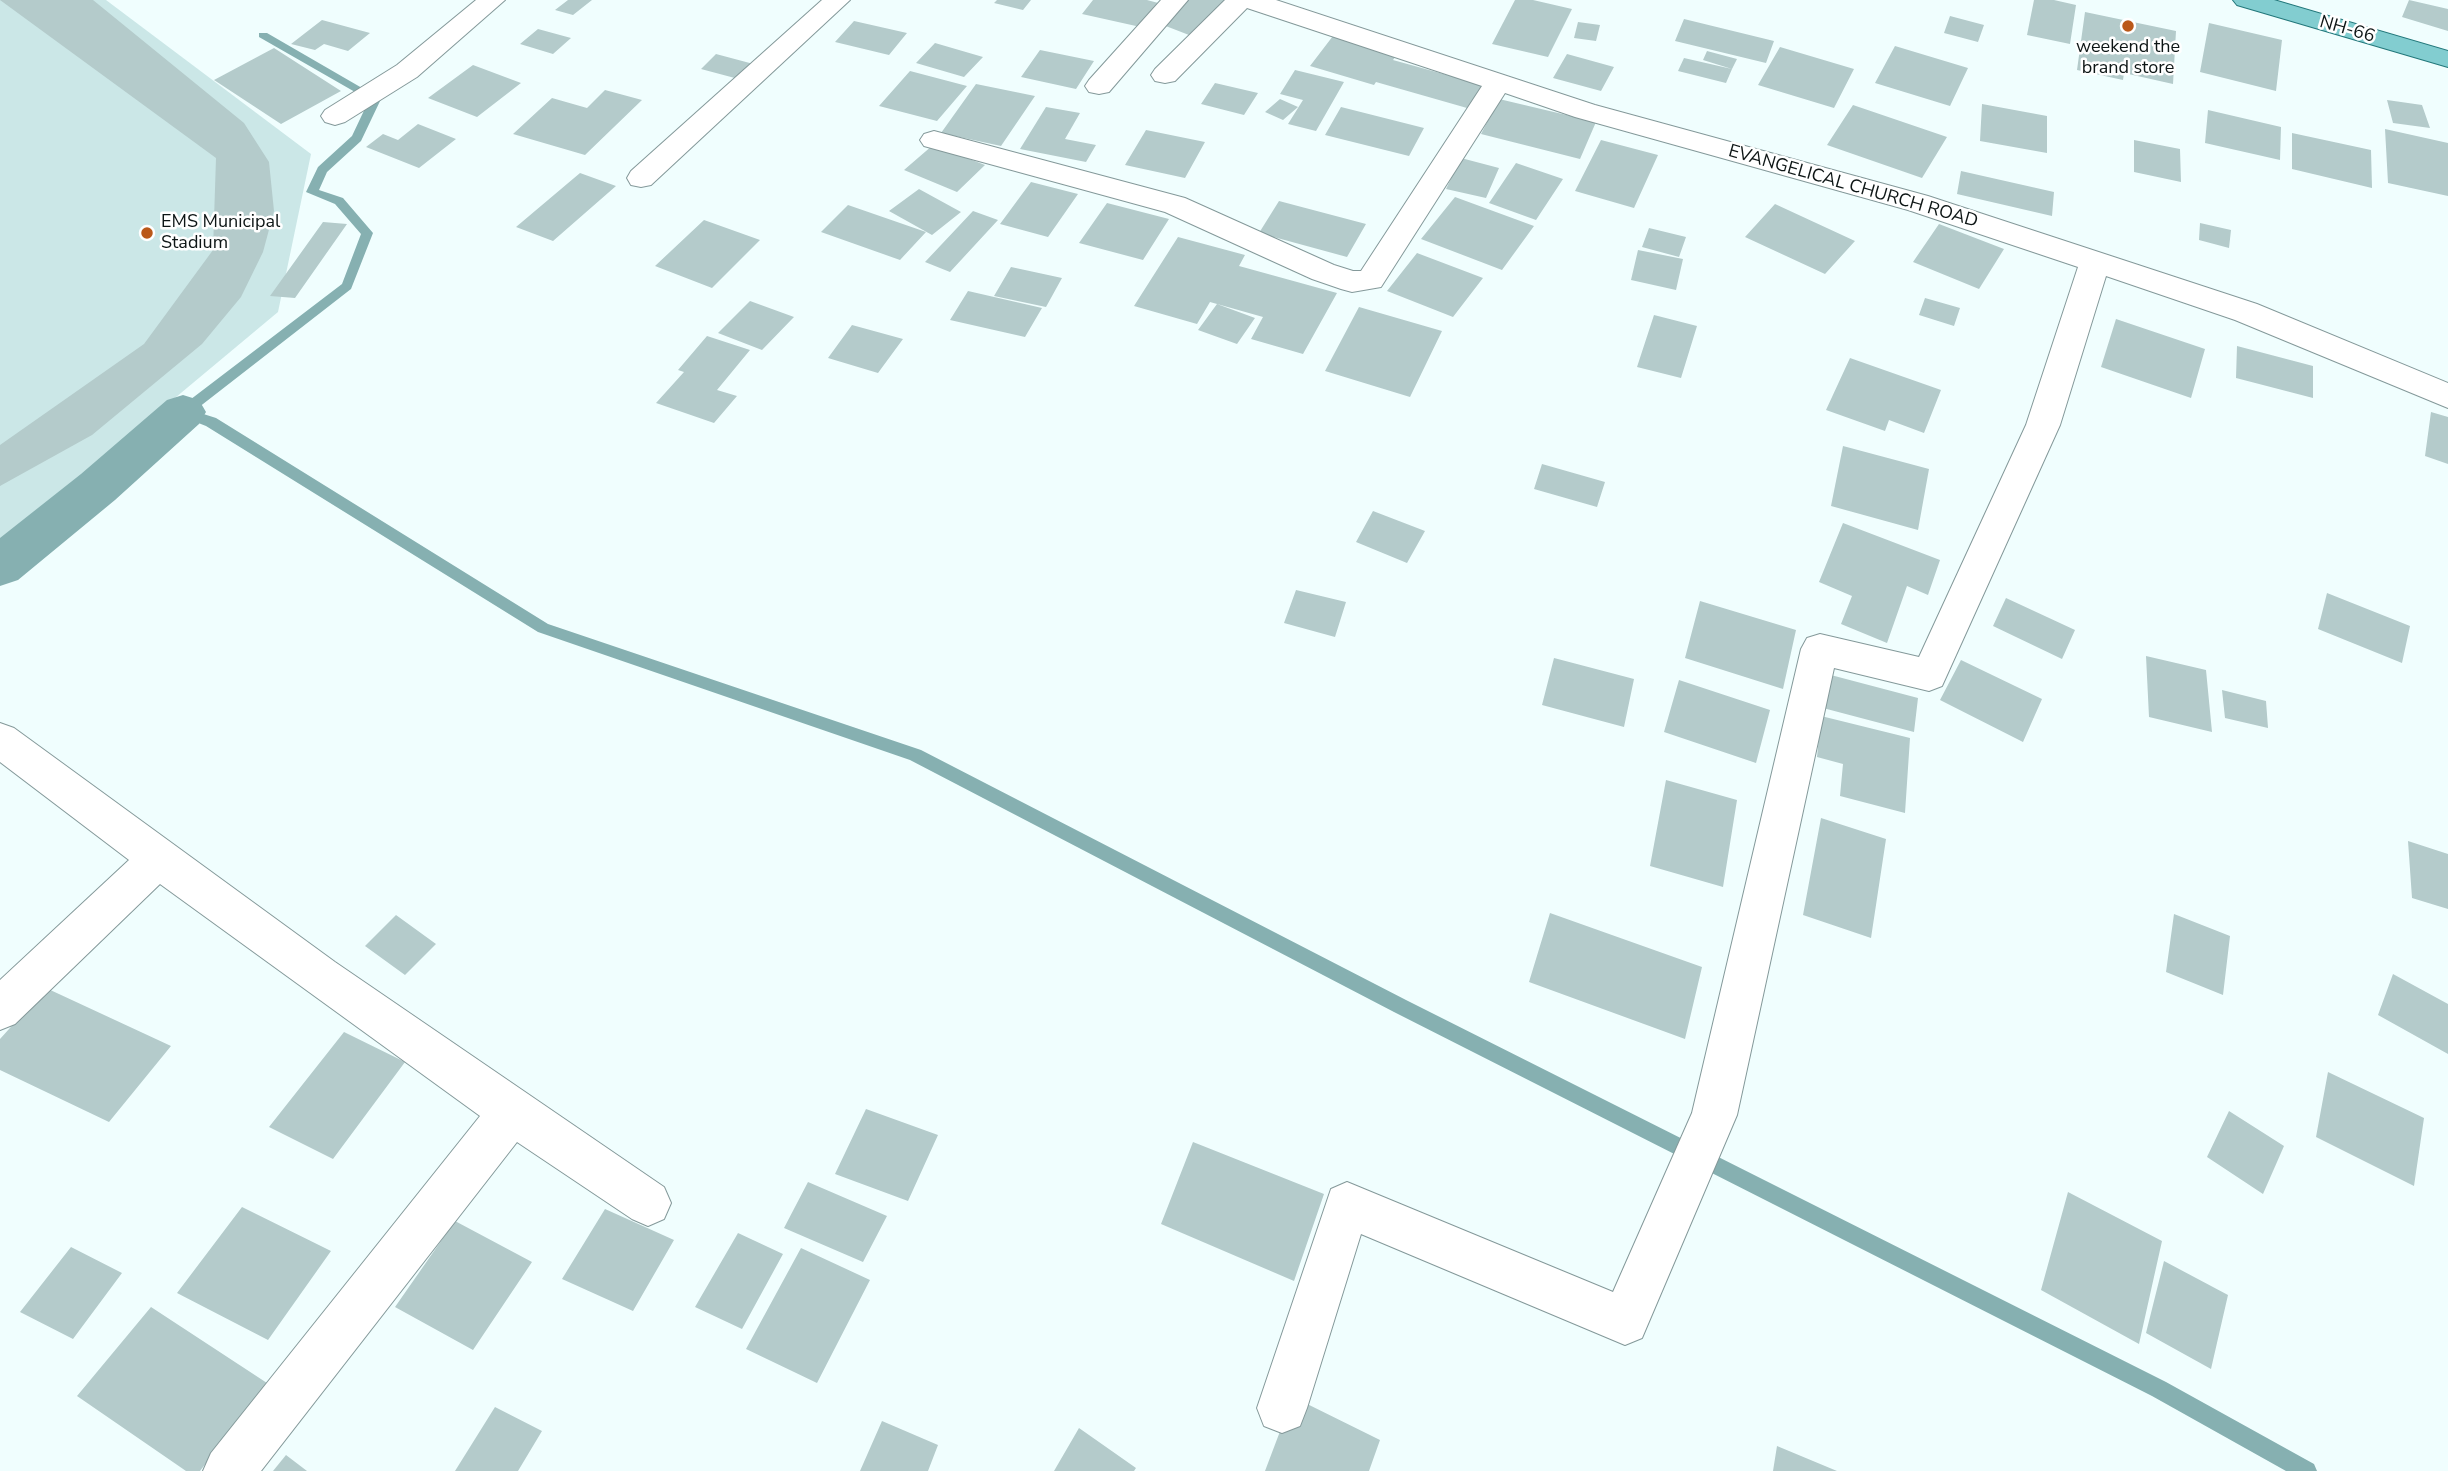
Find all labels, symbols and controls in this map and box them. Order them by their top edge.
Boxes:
street label: NH-66 [2317,12,2377,48]
marker: weekend the brand store [2120,18,2136,34]
place label: weekend the brand store [2076,37,2180,80]
street label: EVANGELICAL CHURCH ROAD [1726,141,1980,233]
place label: EMS Municipal Stadium [161,212,280,255]
marker: EMS Municipal Stadium [139,225,155,241]

